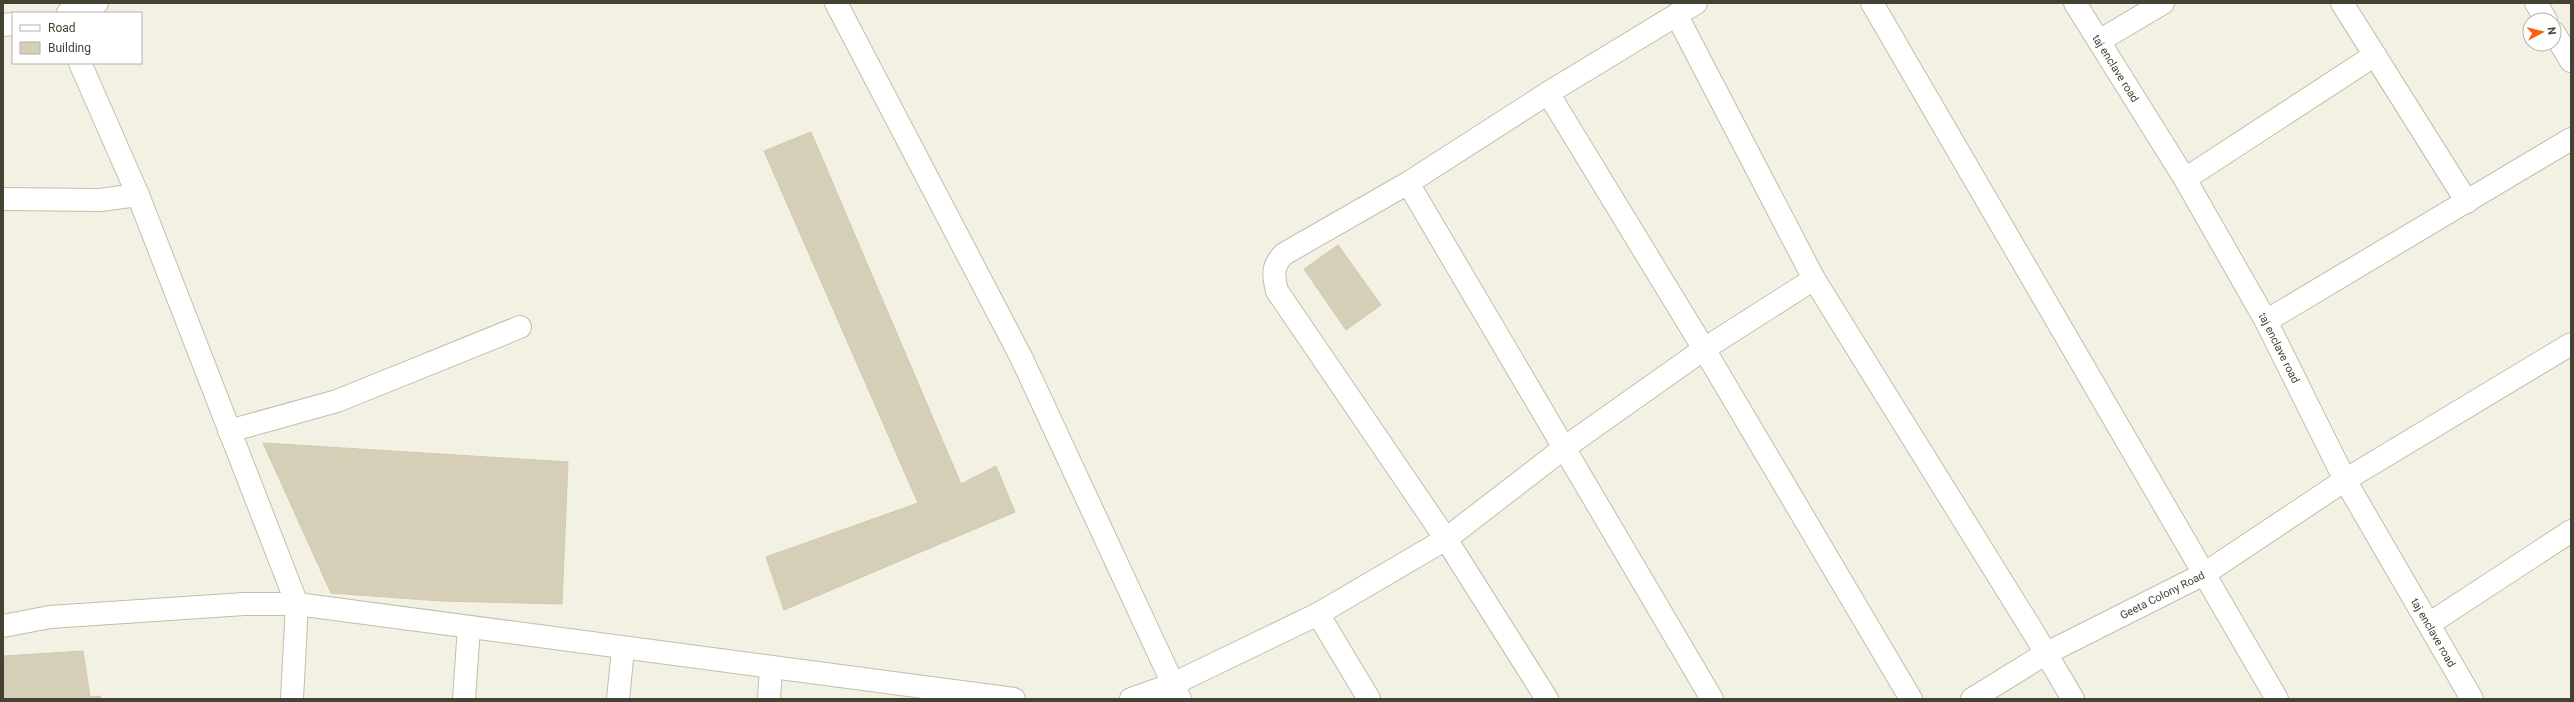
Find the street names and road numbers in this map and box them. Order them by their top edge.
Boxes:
street label: taj enclave road [2089,32,2141,105]
street label: taj enclave road [2256,311,2302,386]
street label: Geeta Colony Road [2118,569,2207,622]
street label: taj enclave road [2408,596,2458,670]

